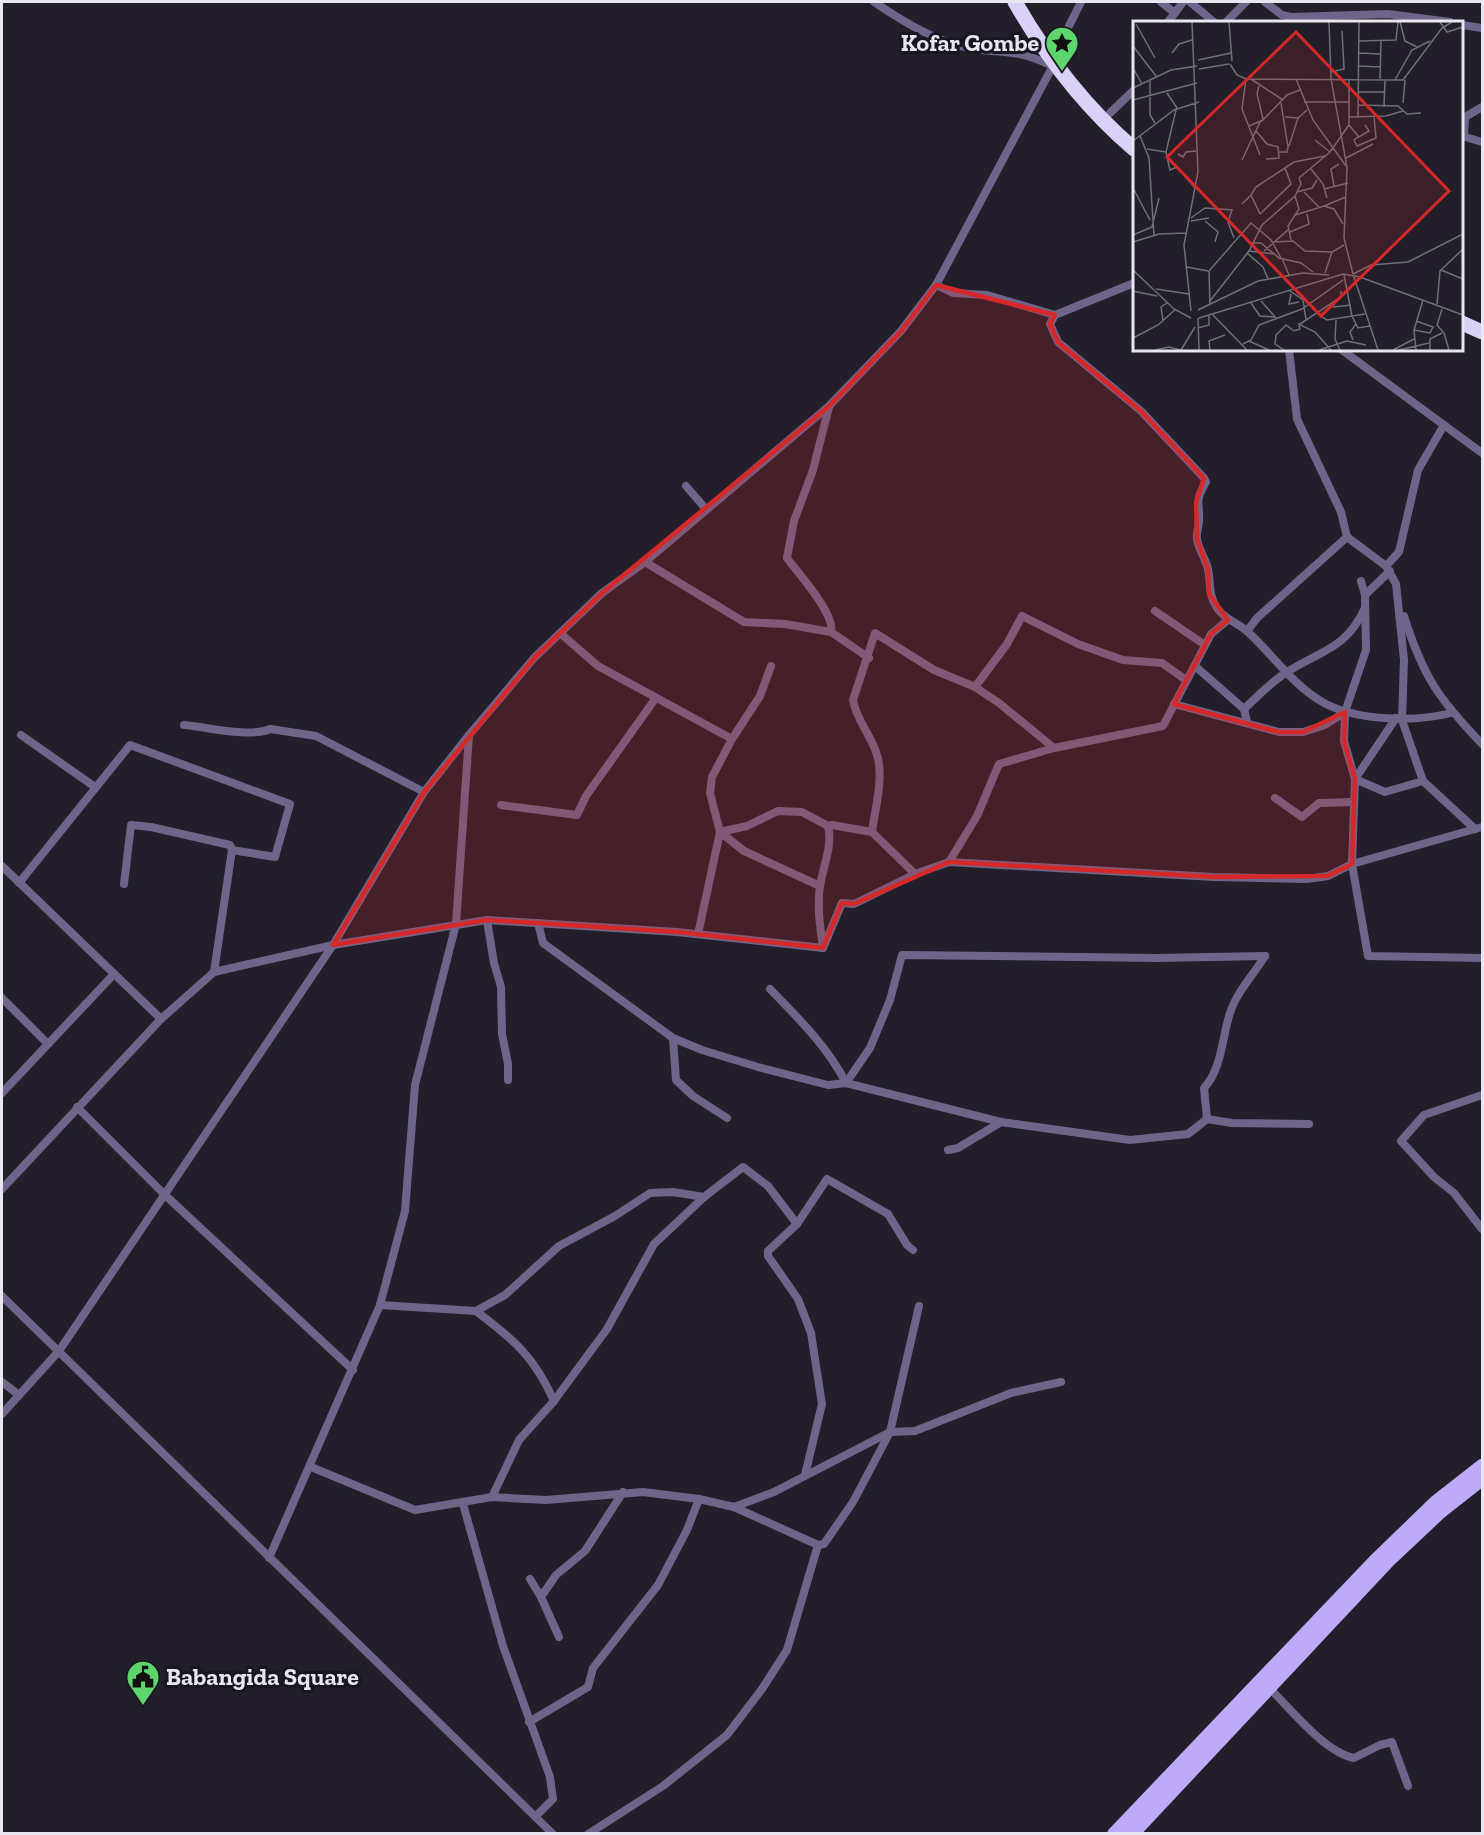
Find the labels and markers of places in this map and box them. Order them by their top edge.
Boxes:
place icon: Kofar Gombe [1044,25,1080,72]
place label: Kofar Gombe [901,28,1039,57]
public building icon: Babangida Square [125,1659,161,1706]
place label: Babangida Square [166,1662,359,1691]

